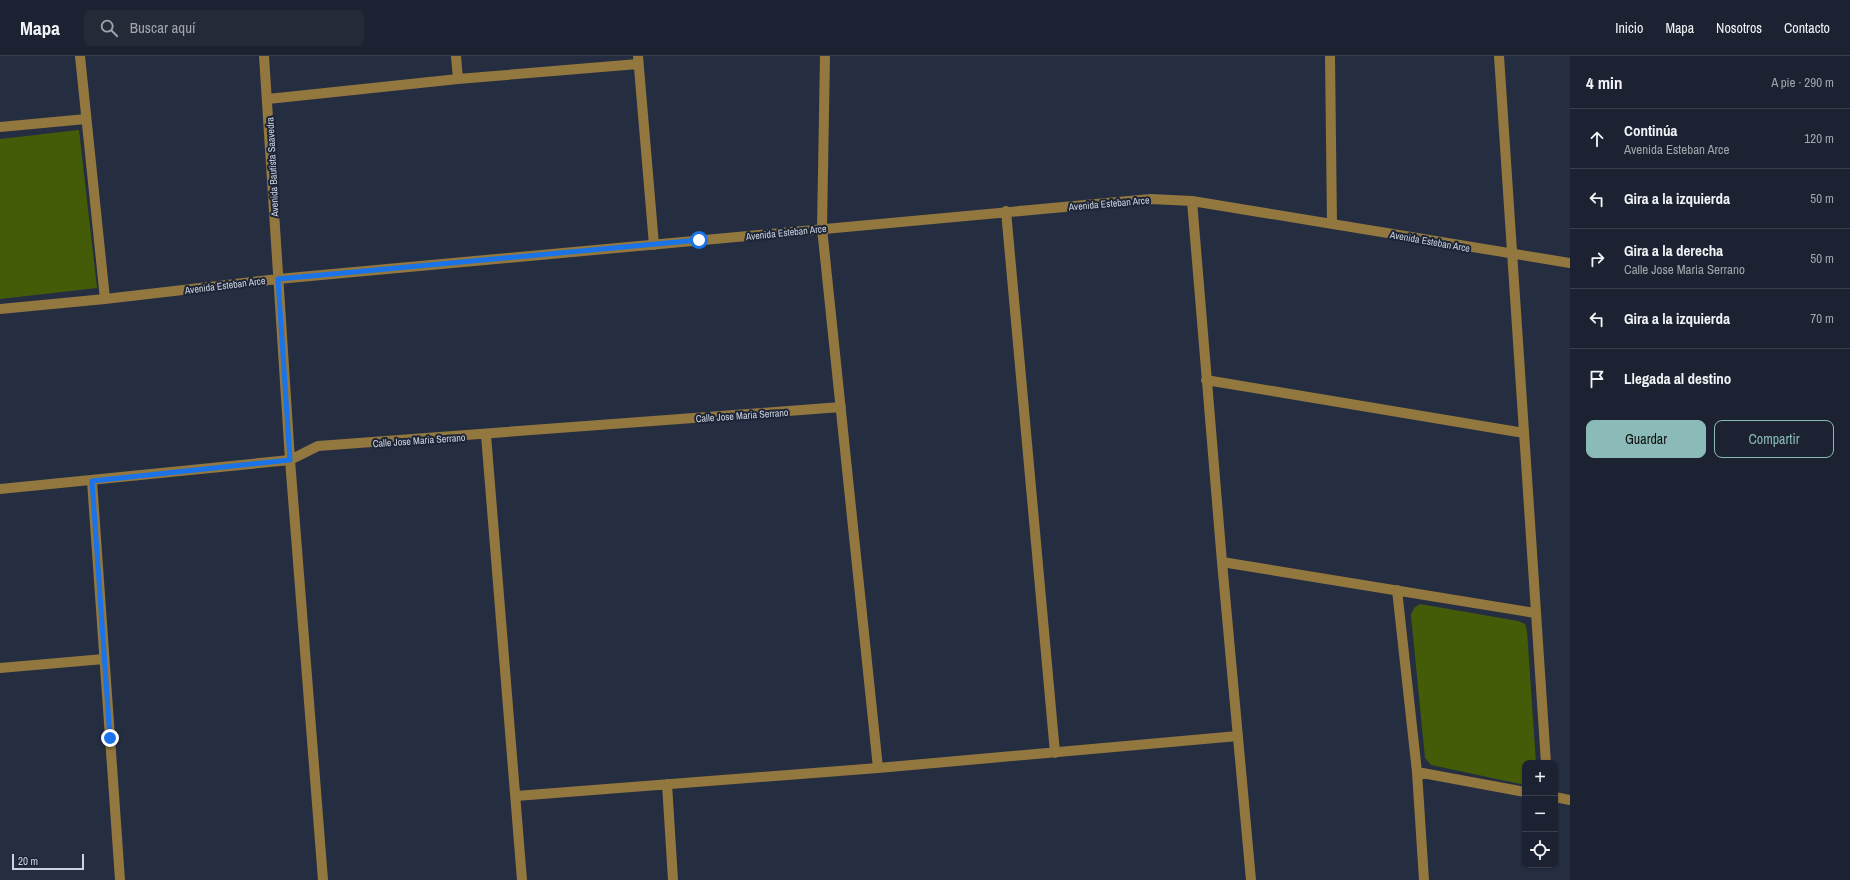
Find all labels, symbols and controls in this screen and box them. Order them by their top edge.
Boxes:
search box [84,10,364,46]
text: Mapa [20,15,60,41]
icon: search [98,17,120,39]
text: Buscar aquí [130,17,195,38]
text: Inicio [1615,19,1643,37]
text: Mapa [1665,19,1694,37]
text: Nosotros [1716,19,1762,37]
text: Contacto [1784,19,1830,37]
text: 4 min [1586,71,1622,94]
text: A pie · 290 m [1771,74,1834,91]
street label: Avenida Bautista Saavedra [263,116,282,218]
text: Continúa [1624,120,1677,141]
icon: ahead [1586,128,1608,150]
text: 120 m [1804,130,1834,147]
text: Avenida Esteban Arce [1624,141,1729,158]
icon: left [1586,188,1608,210]
text: Gira a la izquierda [1624,188,1730,209]
text: 50 m [1810,190,1834,207]
street label: Avenida Esteban Arce [1067,193,1150,214]
street label: Avenida Esteban Arce [744,222,827,243]
street label: Avenida Esteban Arce [1388,228,1471,255]
route start [690,231,708,249]
text: Gira a la derecha [1624,240,1723,261]
icon: right [1586,248,1608,270]
text: 50 m [1810,250,1834,267]
text: Calle Jose Maria Serrano [1624,261,1745,278]
street label: Avenida Esteban Arce [183,274,266,297]
icon: left [1586,308,1608,330]
text: Gira a la izquierda [1624,308,1730,329]
text: 70 m [1810,310,1834,327]
icon: arrive [1586,368,1608,390]
text: Llegada al destino [1624,368,1731,389]
street label: Calle Jose Maria Serrano [695,406,789,425]
button: Guardar [1586,420,1706,458]
button: Compartir [1714,420,1834,458]
street label: Calle Jose Maria Serrano [372,431,466,450]
route end [101,729,119,747]
map controls [1522,760,1558,868]
button: + [1522,760,1558,796]
button: − [1522,796,1558,832]
button: locate [1522,832,1558,868]
scale bar [12,852,84,871]
text: 20 m [18,854,38,868]

